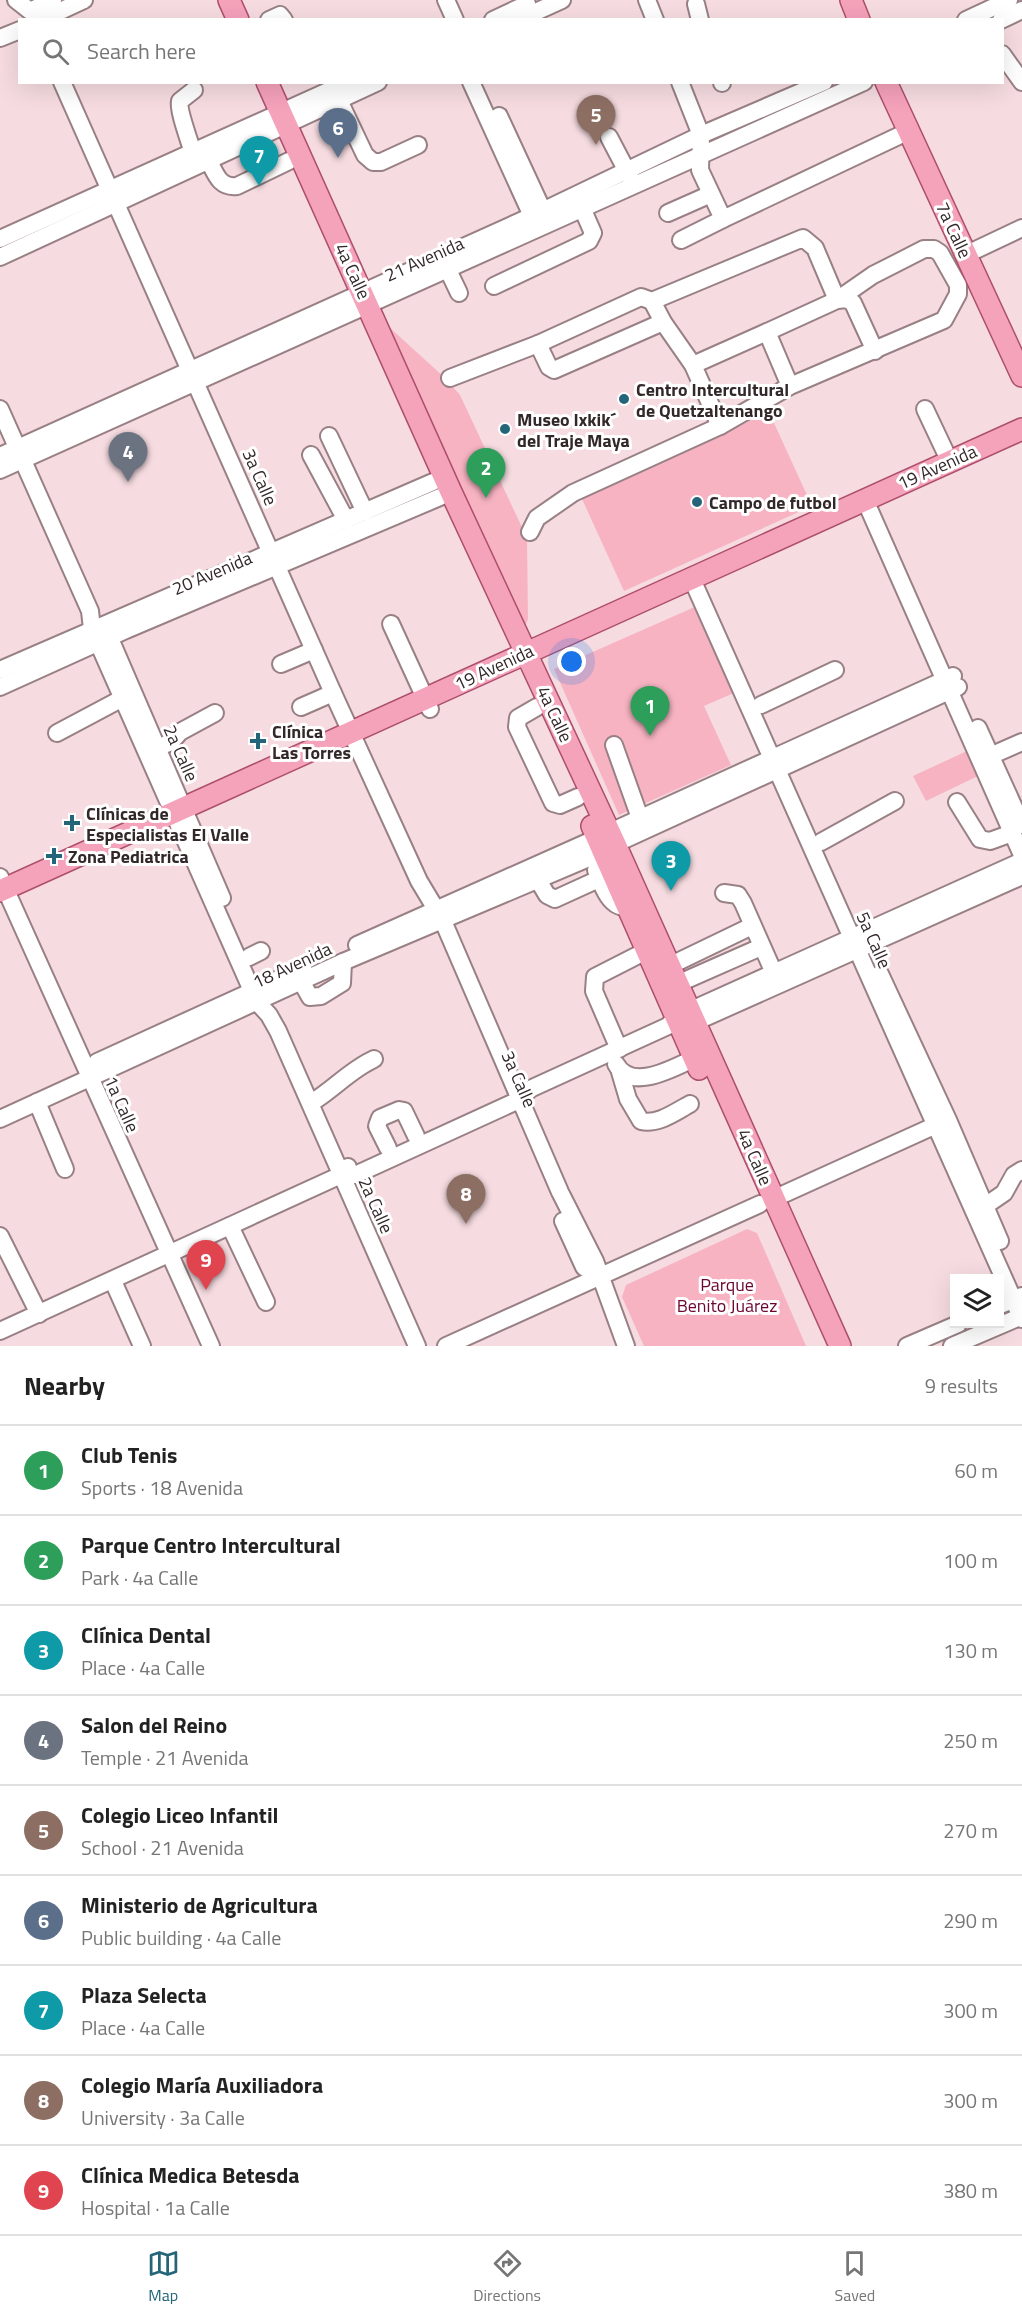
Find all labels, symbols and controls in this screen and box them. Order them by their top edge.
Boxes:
search box [18,18,1004,84]
text: Search here [87,34,196,68]
icon: search [39,35,72,68]
pin: 5 [576,96,616,145]
pin: 6 [318,108,358,158]
pin: 7 [240,136,278,186]
street label: 7a Calle [929,197,979,263]
street label: 21 Avenida [380,230,468,288]
street label: 4a Calle [328,238,378,304]
place label: Centro Intercultural de Quetzaltenango [636,376,789,424]
marker: Centro Intercultural de Quetzaltenango [617,392,631,406]
place label: Museo Ixkik´ del Traje Maya [517,406,630,454]
marker: Museo Ixkik´ del Traje Maya [498,422,512,436]
pin: 4 [108,432,148,482]
street label: 19 Avenida [893,438,981,496]
street label: 3a Calle [236,444,284,510]
pin: 2 [466,448,506,498]
place label: Campo de futbol [709,489,837,516]
marker: Campo de futbol [690,495,704,509]
street label: 20 Avenida [168,544,256,602]
street label: 19 Avenida [450,637,538,697]
your location [557,647,586,676]
street label: 4a Calle [530,681,580,747]
pin: 1 [630,686,670,736]
place label: Clínica Las Torres [272,718,351,766]
street label: 2a Calle [157,720,205,786]
marker: Clínica Las Torres [249,732,267,750]
place label: Clínicas de Especialistas El Valle [86,800,249,848]
marker: Clínicas de Especialistas El Valle [63,814,81,832]
pin: 3 [652,842,690,891]
place label: Zona Pediatrica [68,843,189,870]
marker: Zona Pediatrica [45,847,63,865]
street label: 5a Calle [850,907,898,973]
street label: 18 Avenida [248,935,336,995]
street label: 3a Calle [495,1046,543,1112]
street label: 1a Calle [98,1071,146,1137]
street label: 4a Calle [731,1124,779,1190]
street label: 2a Calle [352,1172,400,1238]
pin: 8 [446,1174,486,1224]
pin: 9 [186,1240,226,1290]
park label: Parque Benito Juárez [677,1271,777,1319]
map controls [950,1274,1004,1328]
button: layers [950,1274,1004,1328]
text: Nearby [24,1366,105,1405]
text: 9 results [925,1370,998,1401]
text: Club Tenis [81,1438,177,1472]
text: 1 [38,1455,49,1486]
text: 60 m [954,1455,998,1486]
text: Sports · 18 Avenida [81,1472,243,1503]
text: Parque Centro Intercultural [81,1528,341,1562]
text: 2 [38,1545,49,1576]
text: 100 m [943,1545,998,1576]
text: Park · 4a Calle [81,1562,198,1593]
text: Clínica Dental [81,1618,211,1652]
text: 3 [38,1635,49,1666]
text: 130 m [943,1635,998,1666]
text: Place · 4a Calle [81,1652,205,1683]
text: Salon del Reino [81,1708,227,1742]
text: 4 [38,1725,49,1756]
text: 250 m [943,1725,998,1756]
text: Temple · 21 Avenida [81,1742,249,1773]
text: Colegio Liceo Infantil [81,1798,279,1832]
text: 5 [38,1815,49,1846]
text: 270 m [943,1815,998,1846]
text: School · 21 Avenida [81,1832,244,1863]
text: Ministerio de Agricultura [81,1888,318,1922]
text: 6 [38,1905,49,1936]
text: 290 m [943,1905,998,1936]
text: Public building · 4a Calle [81,1922,281,1953]
text: Plaza Selecta [81,1978,207,2012]
text: 7 [38,1995,49,2026]
text: 300 m [943,1995,998,2026]
text: Place · 4a Calle [81,2012,205,2043]
text: Colegio María Auxiliadora [81,2068,323,2102]
text: 8 [38,2085,49,2116]
text: 300 m [943,2085,998,2116]
text: University · 3a Calle [81,2102,245,2133]
text: Clínica Medica Betesda [81,2158,299,2192]
text: 9 [38,2175,49,2206]
text: 380 m [943,2175,998,2206]
text: Hospital · 1a Calle [81,2192,230,2223]
tab: Map [147,2247,180,2307]
tab: Directions [473,2247,541,2307]
tab: Saved [835,2247,875,2307]

